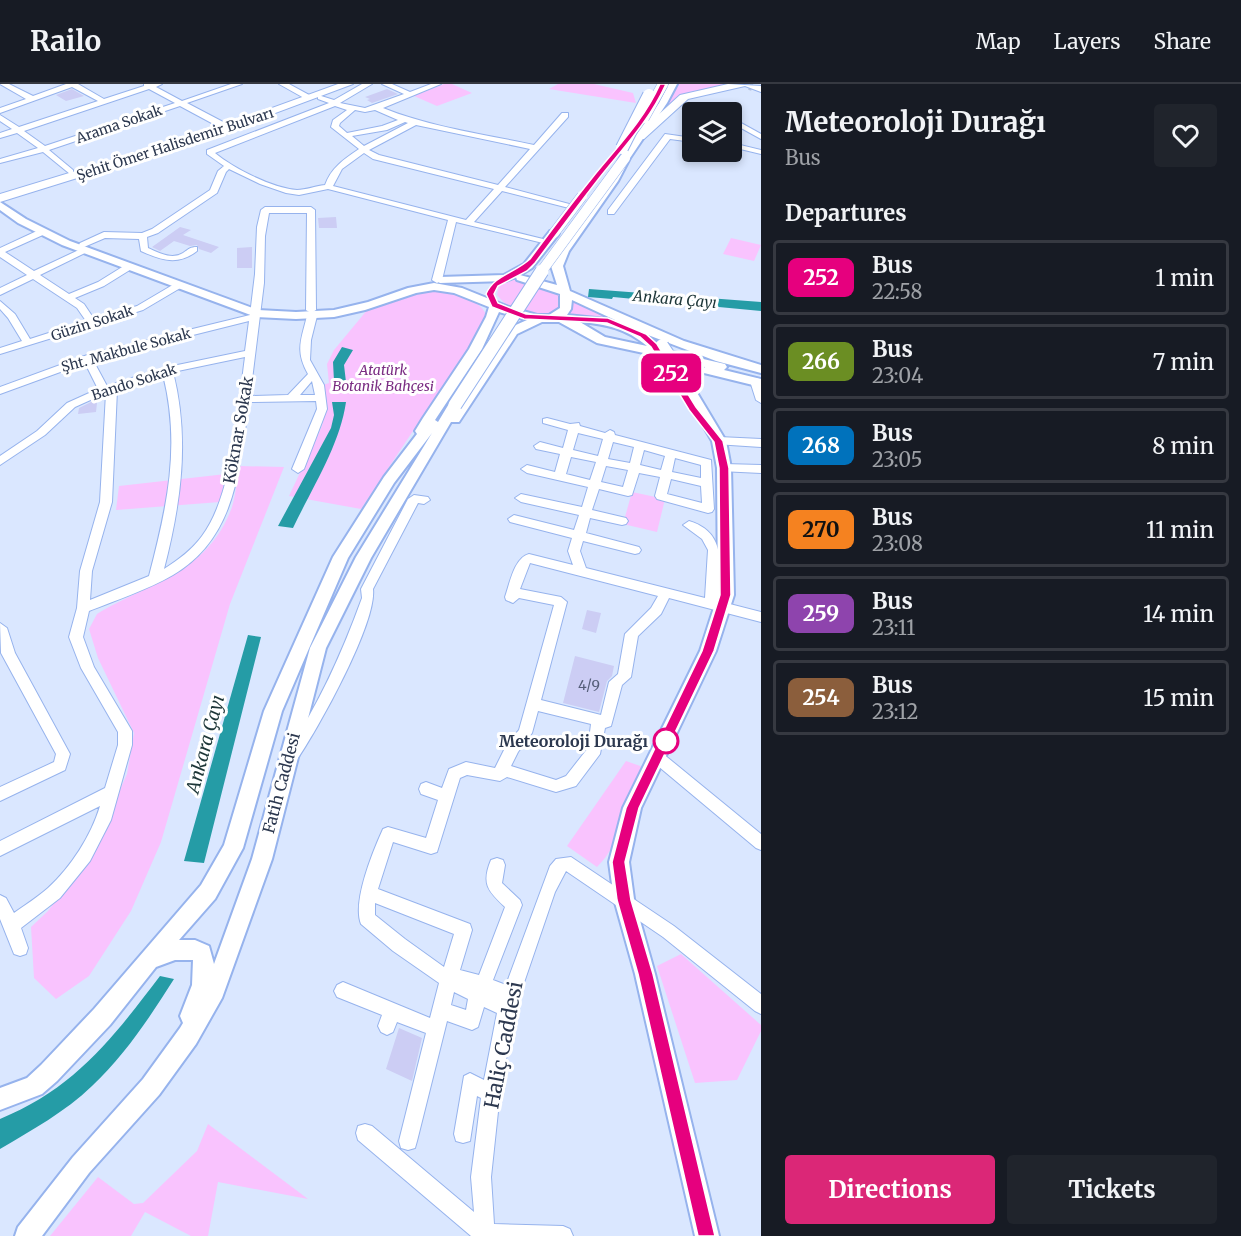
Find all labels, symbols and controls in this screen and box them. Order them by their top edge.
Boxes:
text: Railo [30,23,101,59]
text: Map [976,28,1021,55]
text: Layers [1054,28,1121,55]
text: Share [1154,28,1211,55]
street label: Arama Sokak [73,101,165,147]
map controls [682,102,742,162]
button: layers [682,102,742,162]
street label: Şehit Ömer Halisdemir Bulvarı [74,103,276,184]
text: Meteoroloji Durağı [785,104,1046,140]
button: heart [1154,104,1217,167]
text: Bus [785,145,821,170]
text: Departures [785,199,907,227]
text: Bus [872,251,913,279]
text: 252 [803,264,839,291]
text: 1 min [1155,264,1214,292]
text: 22:58 [872,279,923,304]
water label: Ankara Çayı [632,286,717,312]
street label: Güzin Sokak [49,301,135,345]
street label: Şht. Makbule Sokak [59,324,193,376]
text: Bus [872,335,913,363]
text: 266 [802,348,840,375]
text: 7 min [1153,348,1214,376]
line badge: 252 [636,354,706,392]
street label: Bando Sokak [89,360,179,404]
text: 252 [653,360,689,387]
park label: Atatürk Botanik Bahçesi [332,361,434,395]
text: 23:04 [872,363,923,388]
street label: Köknar Sokak [219,374,257,485]
text: Bus [872,419,913,447]
text: 268 [802,432,840,459]
text: 8 min [1152,432,1214,460]
text: 23:05 [872,447,922,472]
text: Bus [872,503,913,531]
text: 270 [802,516,840,543]
text: 11 min [1146,516,1214,544]
text: 23:08 [872,531,923,556]
text: Bus [872,587,913,615]
text: 259 [803,600,839,627]
text: 14 min [1143,600,1214,628]
text: 23:11 [872,615,915,640]
text: Bus [872,671,913,699]
house number: 4/9 [578,676,600,694]
text: 254 [802,684,840,711]
text: 15 min [1143,684,1214,712]
water label: Ankara Çayı [180,693,229,797]
text: 23:12 [872,699,918,724]
marker: Meteoroloji Durağı [653,728,679,754]
street label: Fatih Caddesi [258,730,304,836]
place label: Meteoroloji Durağı [499,731,649,751]
street label: Haliç Caddesi [478,979,528,1111]
button: Directions [785,1155,995,1224]
button: Tickets [1007,1155,1217,1224]

